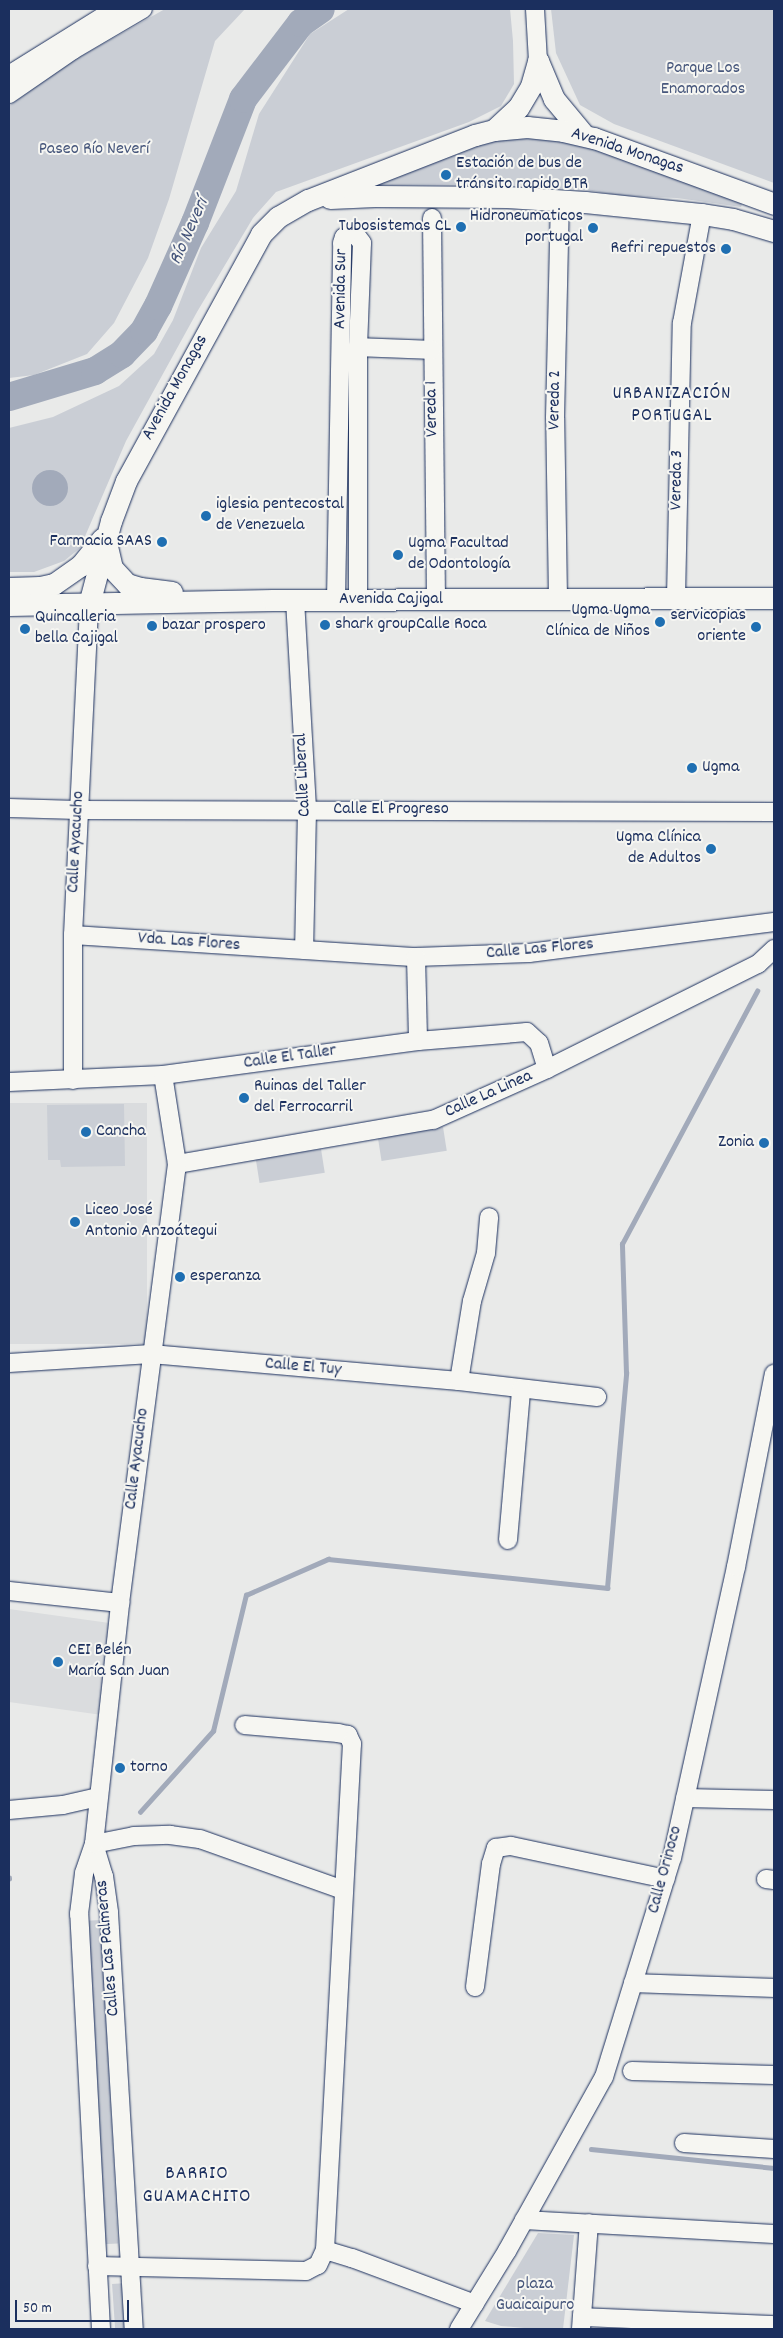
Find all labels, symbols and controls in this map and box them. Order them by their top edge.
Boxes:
park label: Parque Los Enamorados [661,59,745,102]
street label: Avenida Monagas [568,124,686,180]
park label: Paseo Río Neverí [39,139,149,161]
place label: Estación de bus de tránsito rapido BTR [456,154,588,196]
marker: Estación de bus de tránsito rapido BTR [440,169,452,181]
water label: Río Neverí [165,195,215,269]
place label: Hidroneumaticos portugal [470,207,583,250]
place label: Tubosistemas CL [338,216,451,238]
marker: Tubosistemas CL [455,221,467,233]
marker: Hidroneumaticos portugal [587,222,599,234]
place label: Refri repuestos [611,238,716,260]
marker: Refri repuestos [720,243,732,255]
street label: Avenida Sur [331,249,353,329]
street label: Avenida Monagas [138,332,214,444]
street label: Vereda 2 [545,370,567,430]
street label: Vereda 1 [422,381,444,437]
district label: URBANIZACIÓN PORTUGAL [611,384,733,428]
street label: Vereda 3 [667,450,689,510]
place label: iglesia pentecostal de Venezuela [216,495,344,538]
marker: iglesia pentecostal de Venezuela [200,510,212,522]
place label: Farmacia SAAS [49,531,152,553]
place label: Ugma Facultad de Odontología [408,534,510,576]
marker: Farmacia SAAS [156,536,168,548]
marker: Ugma Facultad de Odontología [392,549,404,561]
street label: Avenida Cajigal [339,589,443,611]
place label: Ugma Ugma Clínica de Niños [546,601,650,644]
place label: servicopias oriente [670,606,746,649]
place label: Quincalleria bella Cajigal [35,608,118,650]
place label: shark groupCalle Roca [335,614,486,636]
place label: bazar prospero [162,615,266,637]
marker: Ugma Ugma Clínica de Niños [654,616,666,628]
marker: shark groupCalle Roca [319,619,331,631]
marker: bazar prospero [146,620,158,632]
marker: servicopias oriente [750,621,762,633]
marker: Quincalleria bella Cajigal [19,623,31,635]
street label: Calle Liberal [291,733,317,817]
place label: Ugma [702,757,739,779]
marker: Ugma [686,762,698,774]
street label: Calle Ayacucho [64,791,90,893]
street label: Calle El Progreso [333,799,449,821]
place label: Ugma Clínica de Adultos [616,828,701,871]
marker: Ugma Clínica de Adultos [705,843,717,855]
street label: Vda. Las Flores [137,929,241,957]
street label: Calle Las Flores [485,935,595,965]
street label: Calle El Taller [242,1041,338,1075]
street label: Calle La Linea [442,1066,536,1124]
place label: Ruinas del Taller del Ferrocarril [254,1077,366,1120]
marker: Ruinas del Taller del Ferrocarril [238,1092,250,1104]
place label: Cancha [96,1121,146,1143]
marker: Cancha [80,1126,92,1138]
place label: Zonia [718,1132,754,1154]
marker: Zonia [758,1137,770,1149]
place label: Liceo José Antonio Anzoátegui [85,1201,217,1244]
marker: Liceo José Antonio Anzoátegui [69,1216,81,1228]
place label: esperanza [190,1266,260,1288]
marker: esperanza [174,1271,186,1283]
street label: Calle El Tuy [264,1354,342,1382]
street label: Calle Ayacucho [121,1407,155,1511]
place label: CEI Belén María San Juan [68,1641,169,1684]
marker: CEI Belén María San Juan [52,1656,64,1668]
place label: torno [130,1757,168,1779]
marker: torno [114,1762,126,1774]
street label: Calle Orinoco [644,1824,688,1916]
street label: Calles Las Palmeras [92,1879,126,2017]
district label: BARRIO GUAMACHITO [141,2162,253,2209]
park label: plaza Guaicaipuro [496,2275,574,2318]
scale bar [18,2290,131,2322]
text: 50 m [23,2298,52,2320]

